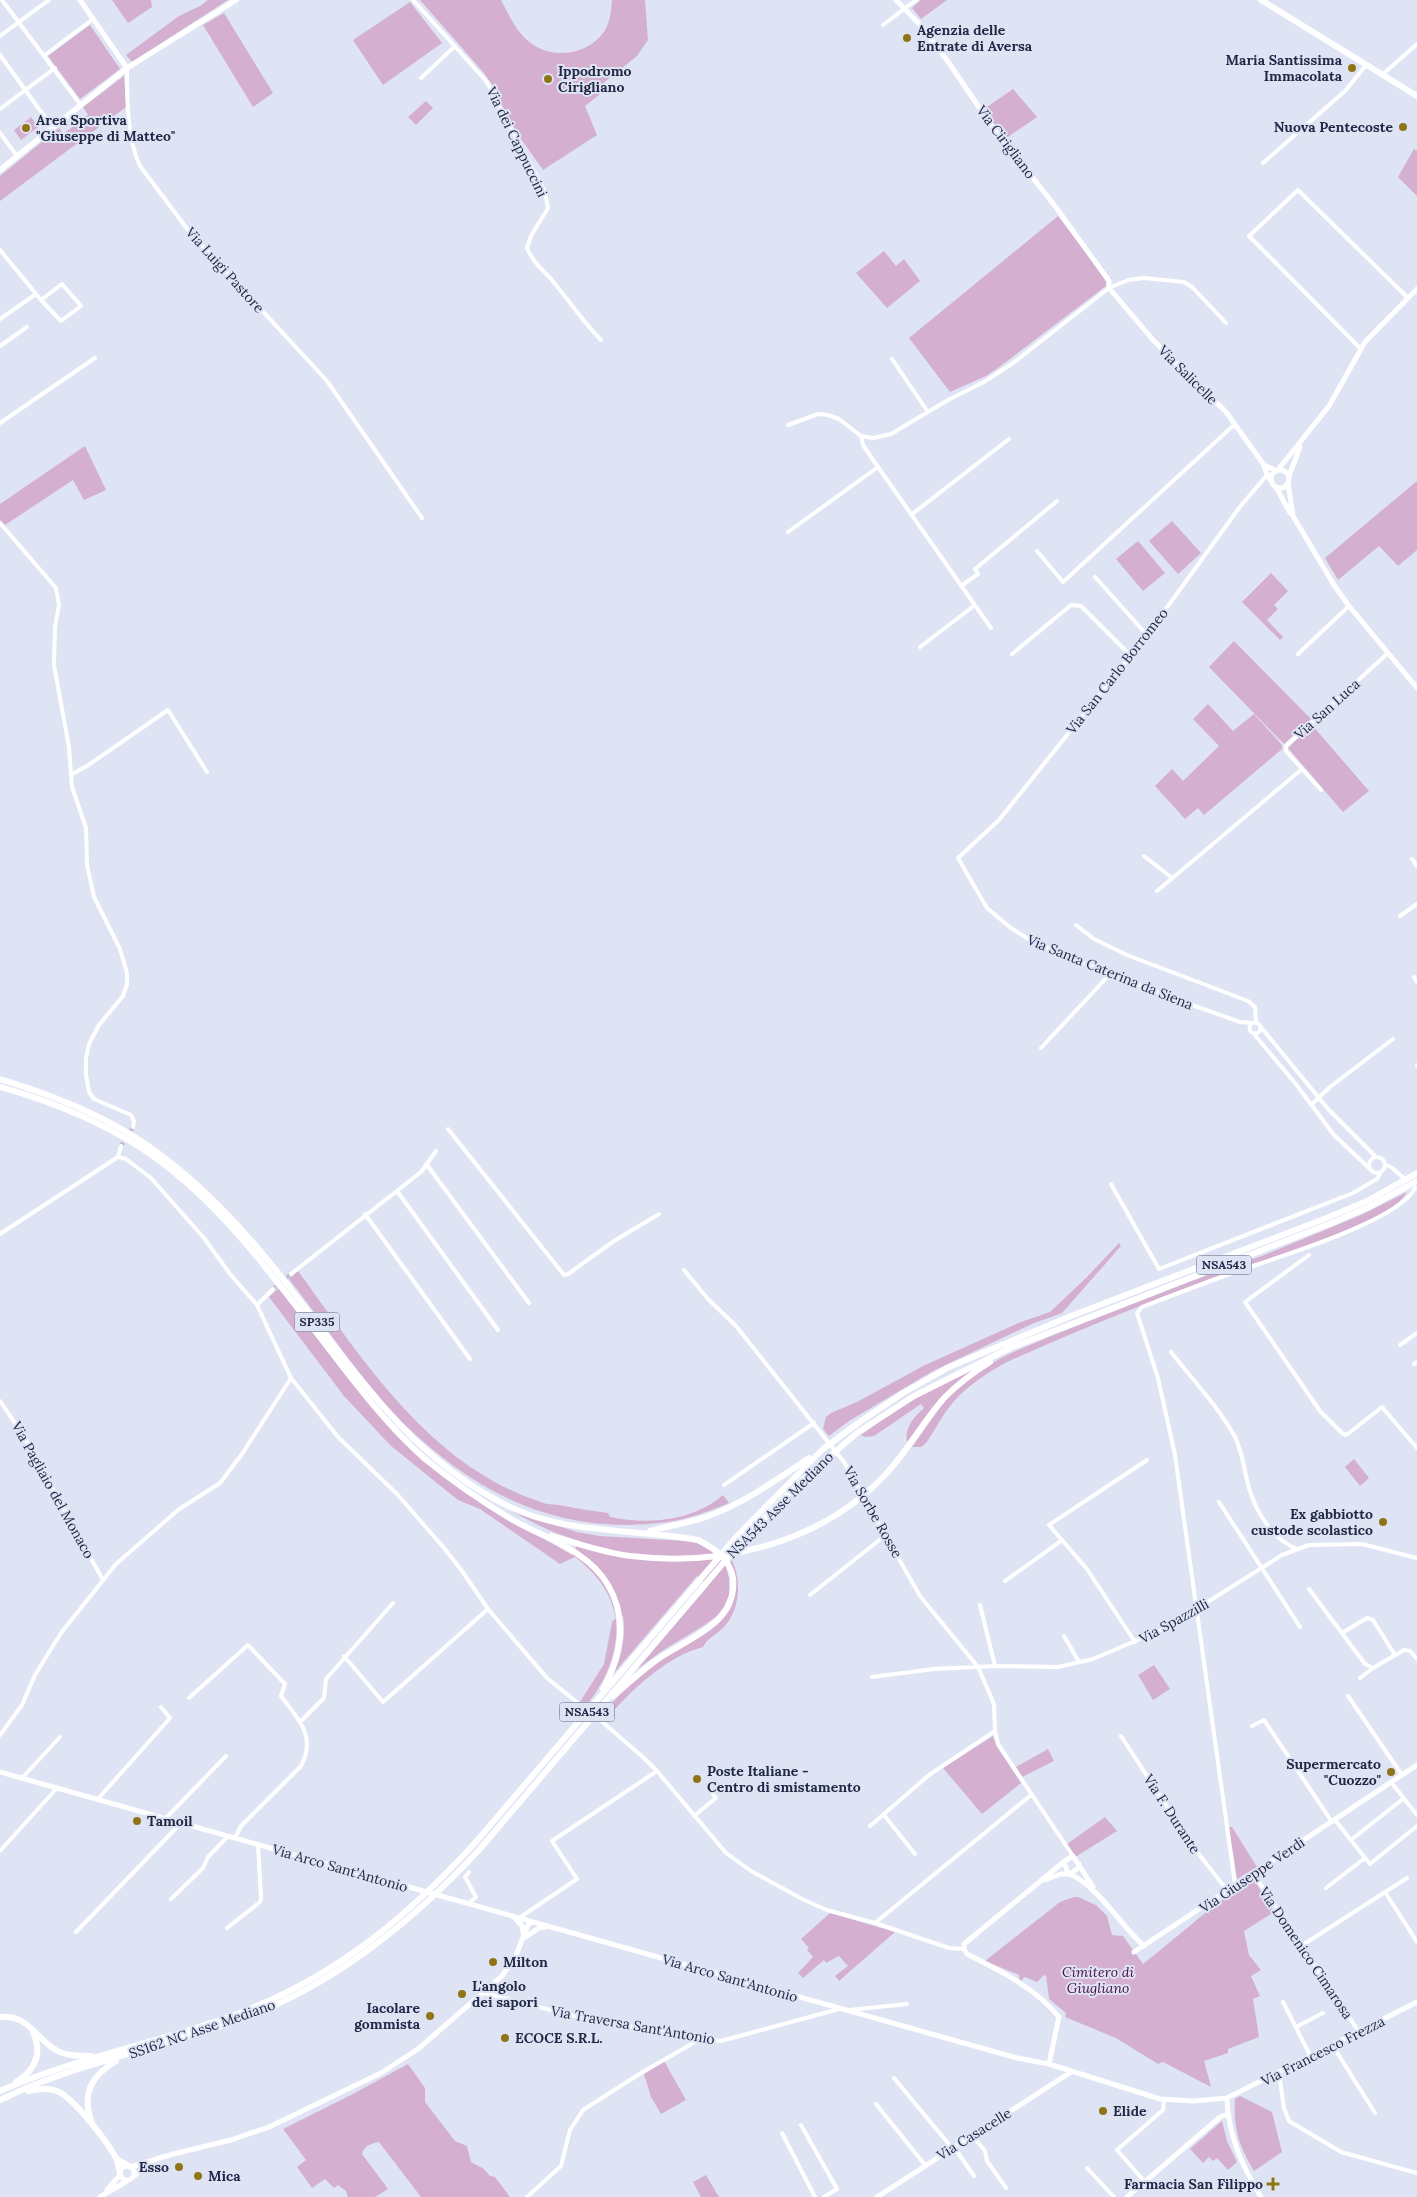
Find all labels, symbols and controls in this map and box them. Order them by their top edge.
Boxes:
place label: Agenzia delle Entrate di Aversa [917,21,1033,55]
marker: Agenzia delle Entrate di Aversa [901,32,913,44]
place label: Maria Santissima Immacolata [1226,51,1343,85]
place label: Ippodromo Cirigliano [558,62,632,96]
marker: Maria Santissima Immacolata [1346,62,1358,74]
marker: Ippodromo Cirigliano [542,73,554,85]
street label: Via dei Cappuccini [482,83,552,200]
street label: Via Cirigliano [972,101,1039,182]
place label: Area Sportiva "Giuseppe di Matteo" [36,111,175,145]
place label: Nuova Pentecoste [1274,118,1393,136]
marker: Nuova Pentecoste [1397,121,1409,133]
marker: Area Sportiva "Giuseppe di Matteo" [20,122,32,134]
street label: Via Luigi Pastore [181,223,268,317]
street label: Via Salicelle [1154,341,1222,409]
street label: Via San Carlo Borromeo [1062,604,1172,738]
street label: Via San Luca [1290,675,1364,744]
street label: Via Santa Caterina da Siena [1023,930,1196,1014]
road number: NSA543 [1196,1256,1252,1274]
road number: SP335 [294,1312,340,1331]
street label: Via Pagliaio del Monaco [7,1417,98,1562]
street label: NSA543 Asse Mediano [723,1448,837,1562]
street label: Via Sorbe Rosse [839,1462,907,1561]
place label: Ex gabbiotto custode scolastico [1251,1505,1373,1539]
marker: Ex gabbiotto custode scolastico [1377,1516,1389,1528]
street label: Via Spazzilli [1135,1594,1212,1648]
road number: NSA543 [560,1702,614,1721]
place label: Supermercato "Cuozzo" [1286,1755,1381,1789]
place label: Poste Italiane - Centro di smistamento [707,1762,861,1796]
marker: Supermercato "Cuozzo" [1385,1766,1397,1778]
street label: Via F. Durante [1139,1770,1205,1857]
marker: Poste Italiane - Centro di smistamento [691,1773,703,1785]
place label: Tamoil [147,1812,193,1830]
marker: Tamoil [131,1815,143,1827]
street label: Via Giuseppe Verdi [1195,1833,1308,1917]
street label: Via Arco Sant'Antonio [269,1840,410,1896]
street label: Via Domenico Cimarosa [1255,1883,1357,2022]
street label: Via Arco Sant'Antonio [659,1950,800,2006]
place label: Milton [503,1953,548,1971]
marker: Milton [487,1956,499,1968]
park label: Cimitero di Giugliano [1062,1963,1135,1997]
place label: L'angolo dei sapori [472,1977,538,2011]
marker: L'angolo dei sapori [456,1988,468,2000]
street label: SS162 NC Asse Mediano [126,1995,278,2063]
place label: Iacolare gommista [354,1999,421,2033]
street label: Via Traversa Sant'Antonio [549,2002,716,2048]
marker: Iacolare gommista [424,2010,436,2022]
street label: Via Francesco Frezza [1257,2012,1388,2090]
place label: ECOCE S.R.L. [515,2029,602,2047]
marker: ECOCE S.R.L. [499,2032,511,2044]
place label: Elide [1113,2102,1147,2120]
street label: Via Casacelle [932,2104,1015,2165]
marker: Elide [1097,2105,1109,2117]
place label: Esso [139,2158,169,2176]
marker: Esso [173,2161,185,2173]
place label: Mica [208,2167,241,2185]
marker: Mica [192,2170,204,2182]
place label: Farmacia San Filippo [1124,2175,1263,2193]
marker: Farmacia San Filippo [1267,2178,1279,2190]

